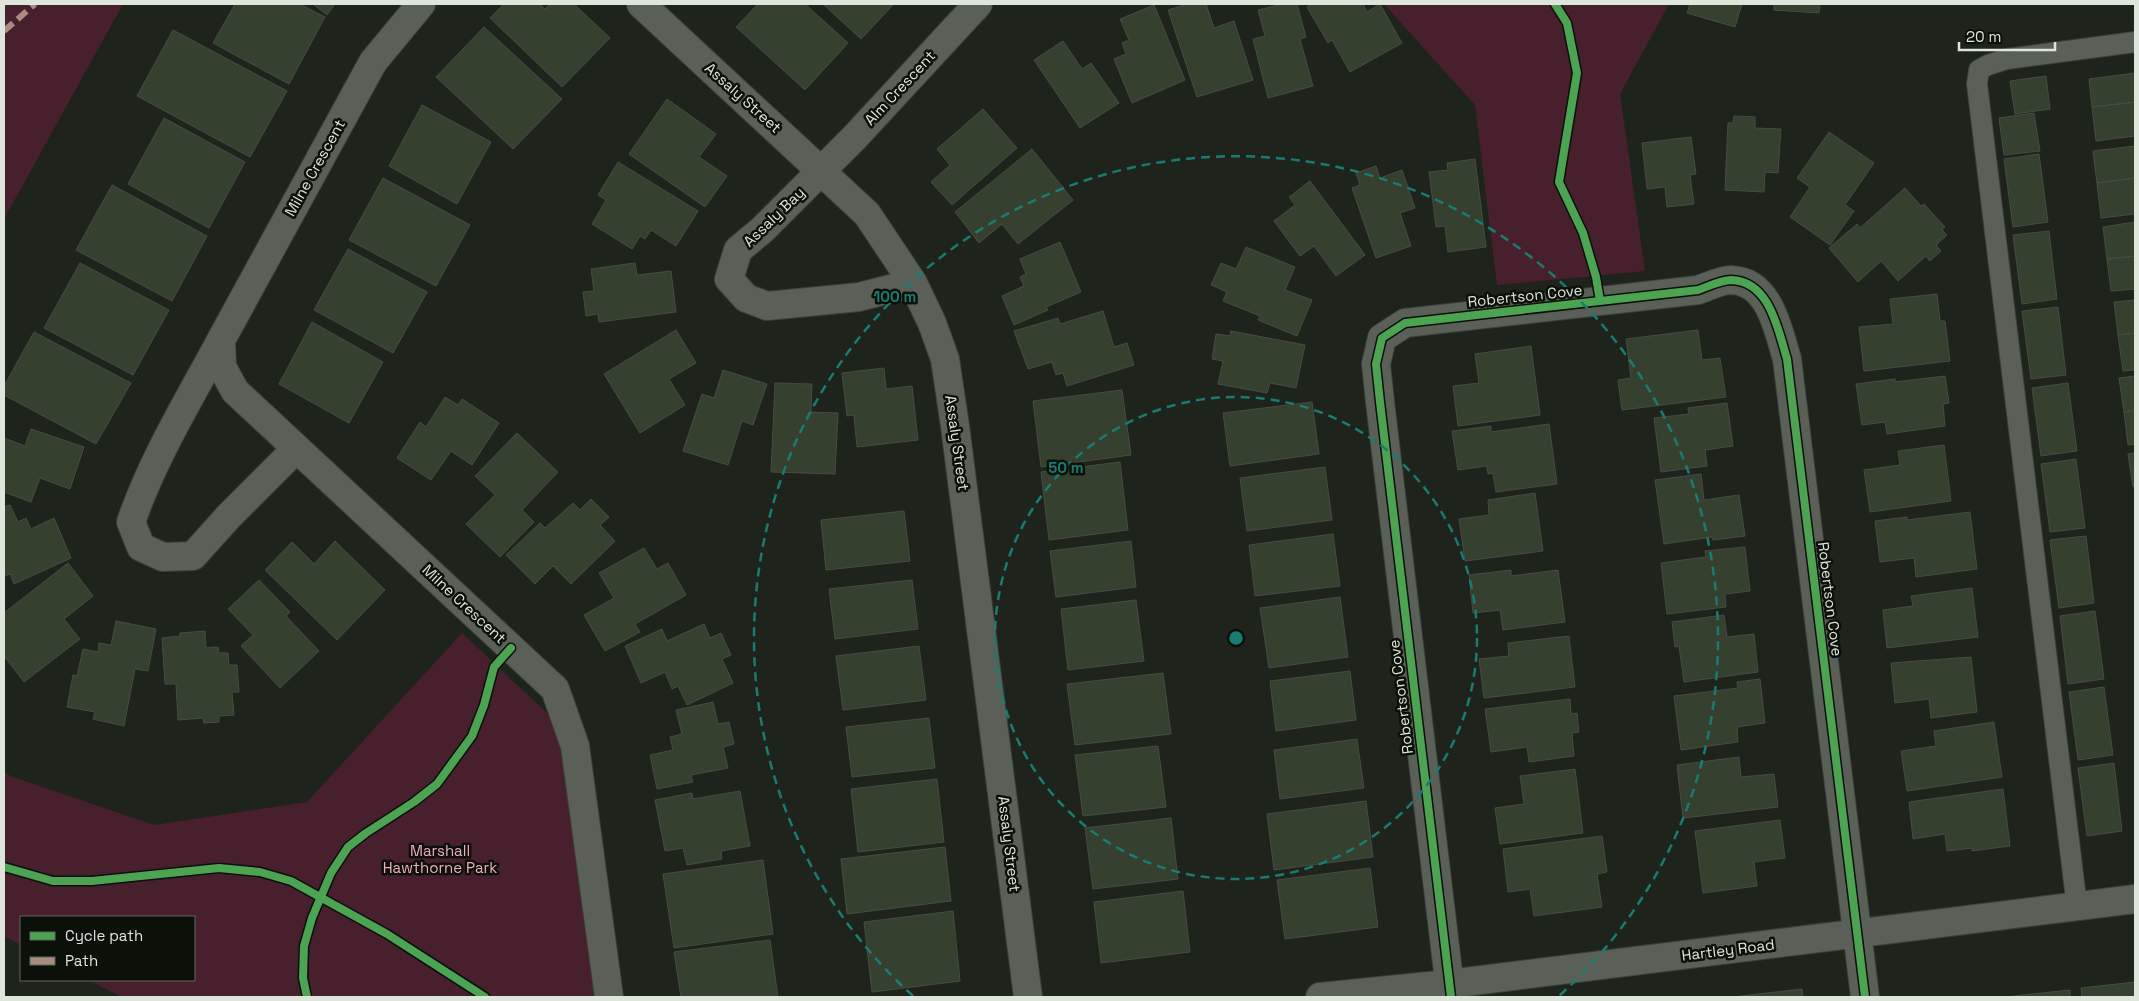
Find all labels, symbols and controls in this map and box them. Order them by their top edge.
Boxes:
scale bar [1959,20,2055,52]
text: 20 m [1966,27,2001,46]
street label: Alm Crescent [860,46,939,129]
street label: Assaly Street [701,58,786,137]
street label: Milne Crescent [280,116,349,220]
street label: Assaly Bay [739,183,808,251]
street label: Robertson Cove [1467,280,1583,311]
text: 100 m [874,287,916,306]
street label: Assaly Street [941,394,974,492]
text: 50 m [1048,458,1084,477]
street label: Robertson Cove [1814,541,1847,657]
street label: Milne Crescent [418,560,510,647]
centre of rings [1227,629,1245,647]
street label: Robertson Cove [1384,639,1417,755]
street label: Assaly Street [994,795,1025,893]
park label: Marshall Hawthorne Park [383,841,497,877]
legend [20,916,195,981]
text: Cycle path [65,926,143,945]
street label: Hartley Road [1680,934,1775,965]
text: Path [65,951,98,970]

